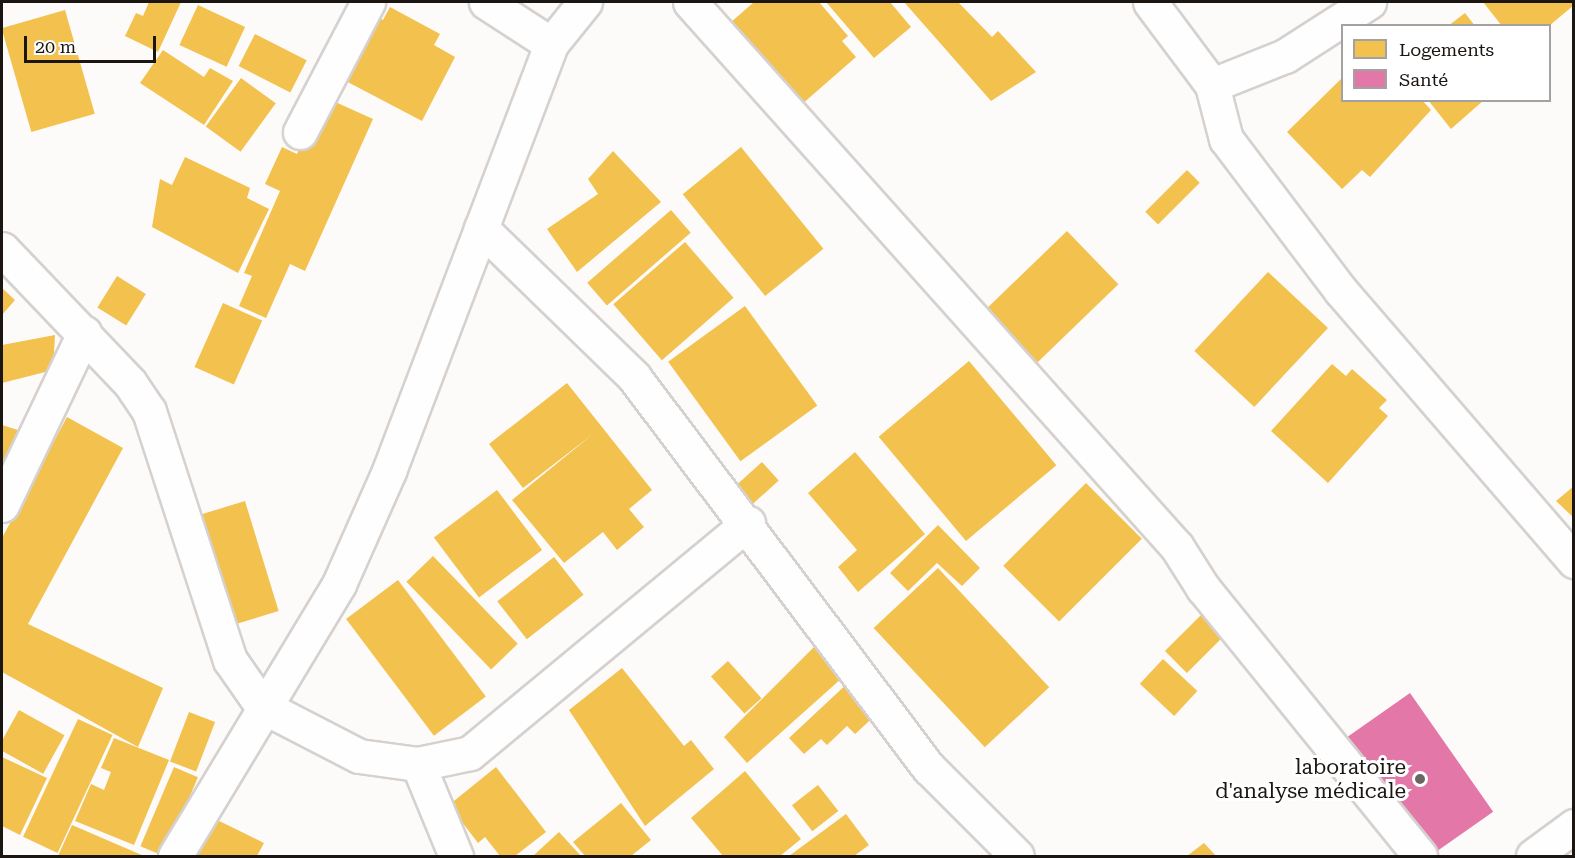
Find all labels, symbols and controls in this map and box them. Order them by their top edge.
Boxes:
scale bar [27,24,159,62]
legend [1341,24,1551,102]
text: 20 m [35,36,76,57]
text: Logements [1399,39,1494,60]
text: Santé [1399,69,1448,90]
place label: laboratoire d'analyse médicale [1215,754,1406,804]
marker: laboratoire d'analyse médicale [1411,770,1429,788]

